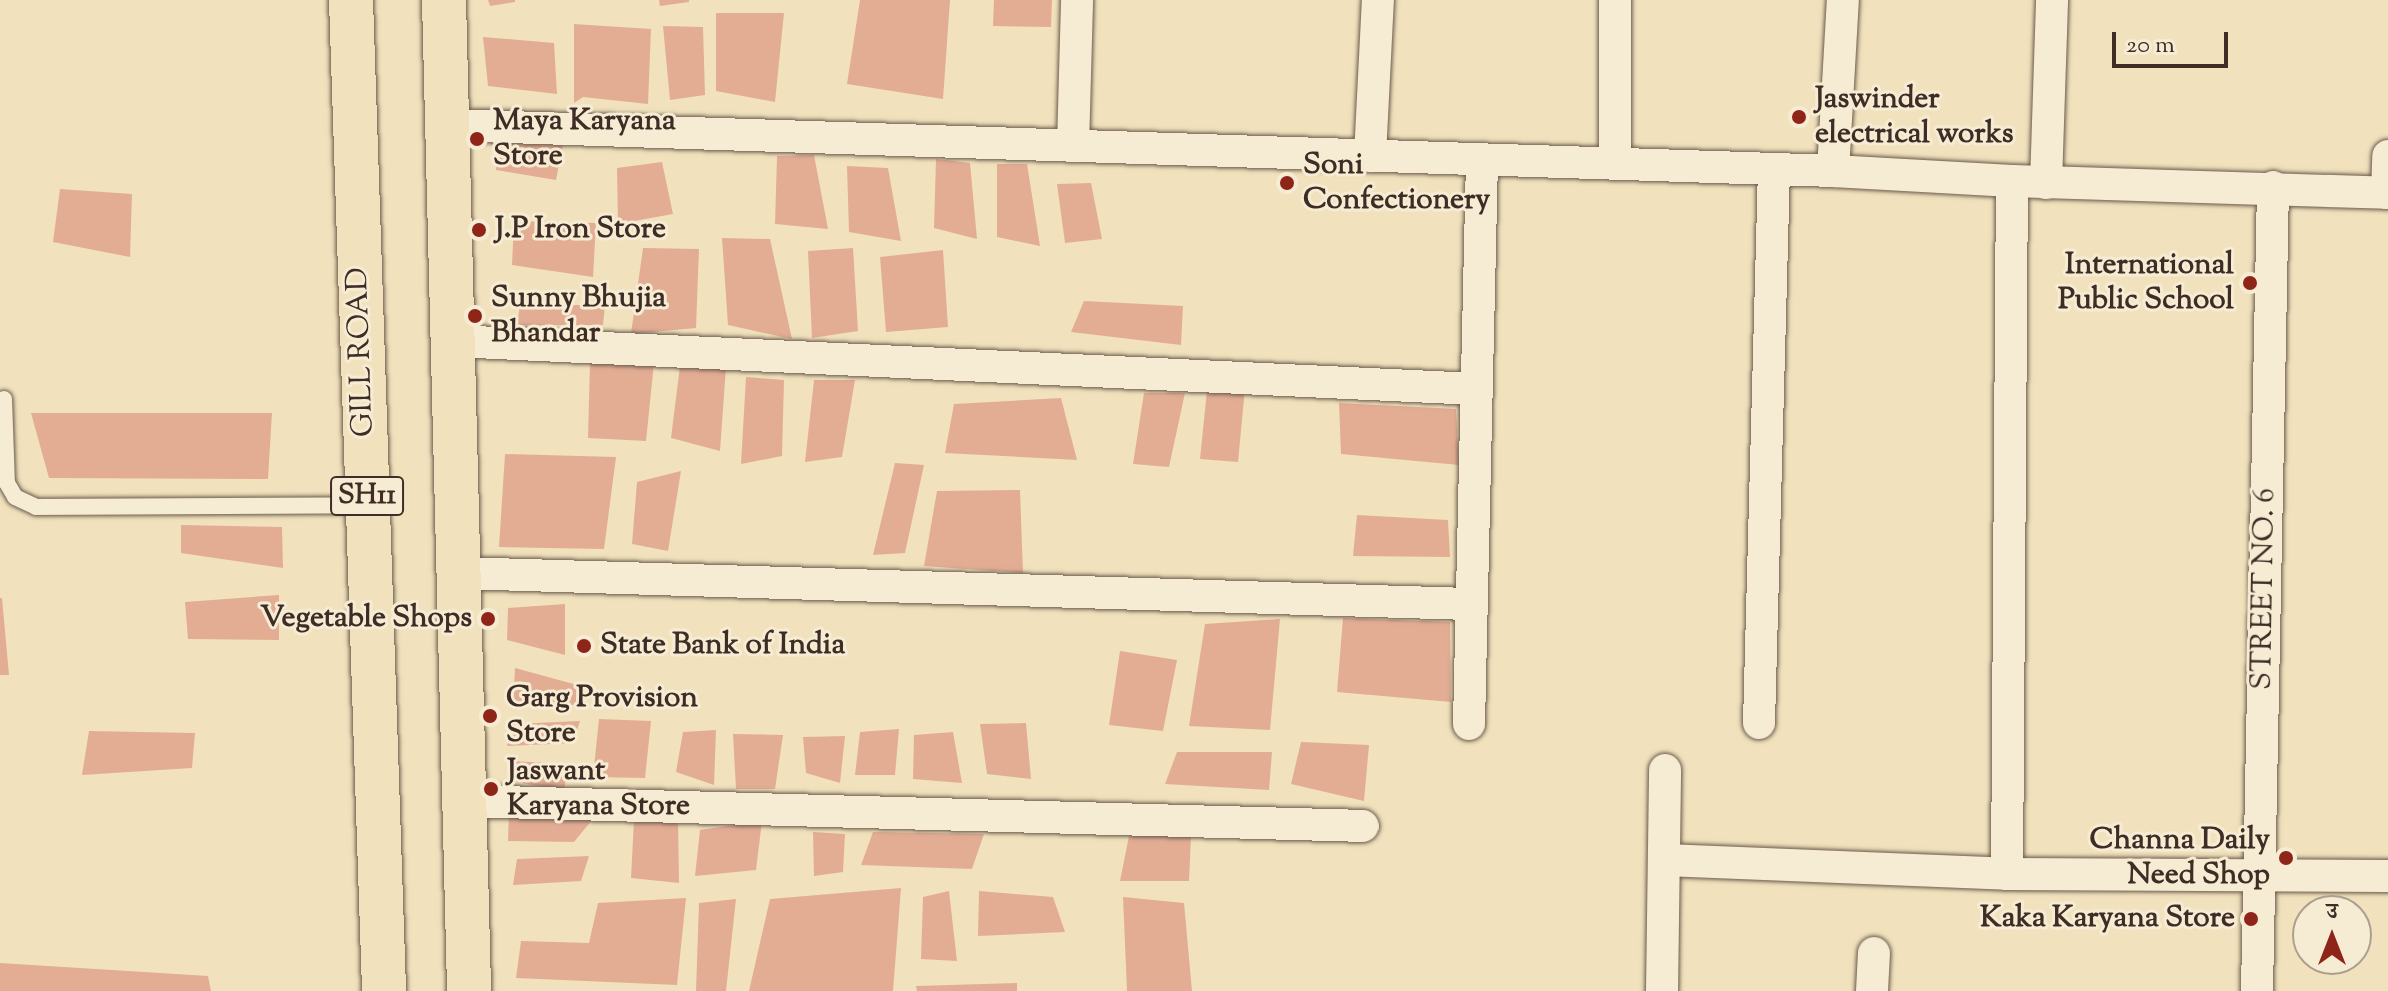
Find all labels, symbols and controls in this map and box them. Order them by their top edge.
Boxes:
scale bar [2116,16,2232,66]
text: 20 m [2126,29,2175,63]
place label: Jaswinder electrical works [1815,82,2014,152]
place label: Maya Karyana Store [493,104,676,174]
marker: Jaswinder electrical works [1790,108,1808,126]
marker: Maya Karyana Store [468,130,486,148]
place label: Soni Confectionery [1303,148,1490,218]
marker: Soni Confectionery [1278,174,1296,192]
place label: J.P Iron Store [495,212,666,248]
marker: J.P Iron Store [470,221,488,239]
place label: International Public School [2058,248,2234,318]
street label: GILL ROAD [341,266,383,438]
marker: International Public School [2241,274,2259,292]
place label: Sunny Bhujia Bhandar [491,281,666,352]
marker: Sunny Bhujia Bhandar [466,307,484,325]
road number: SH11 [329,472,405,520]
street label: STREET NO. 6 [2245,488,2285,690]
place label: Vegetable Shops [260,601,472,637]
marker: Vegetable Shops [479,610,497,628]
place label: State Bank of India [600,628,845,664]
marker: State Bank of India [575,637,593,655]
place label: Garg Provision Store [506,681,698,752]
marker: Garg Provision Store [481,707,499,725]
place label: Jaswant Karyana Store [507,754,690,824]
marker: Jaswant Karyana Store [482,780,500,798]
place label: Channa Daily Need Shop [2090,823,2270,894]
marker: Channa Daily Need Shop [2277,849,2295,867]
north arrow [2292,895,2372,975]
text: उ [2326,897,2338,929]
place label: Kaka Karyana Store [1980,901,2235,937]
marker: Kaka Karyana Store [2242,910,2260,928]

